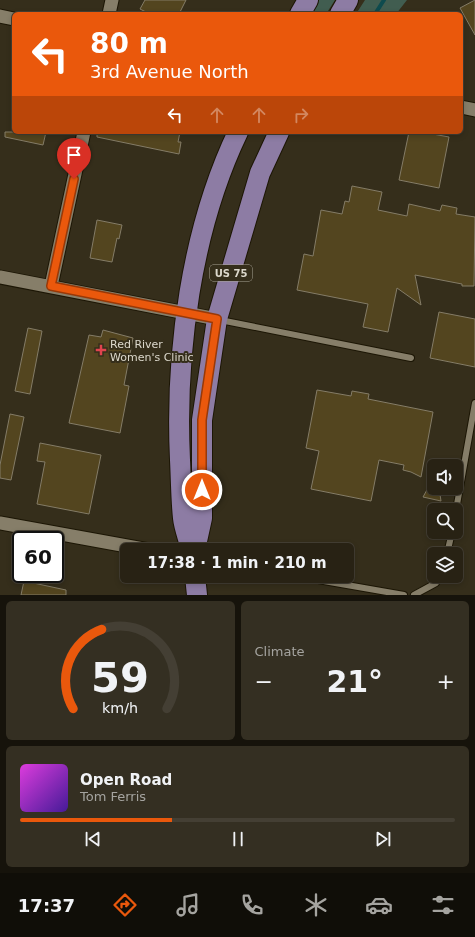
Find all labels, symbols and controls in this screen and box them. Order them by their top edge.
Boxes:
text: 80 m [90,27,168,60]
icon: left [24,28,76,80]
text: 3rd Avenue North [90,61,249,82]
icon: left [164,104,186,126]
icon: ahead [206,104,228,126]
icon: ahead [248,104,270,126]
icon: right [290,104,312,126]
pin [57,138,91,179]
icon: arrive [63,144,85,166]
road number: US 75 [210,265,252,281]
place label: Red River Women's Clinic [110,338,194,364]
marker: Red River Women's Clinic [95,344,107,356]
map controls [427,459,463,583]
button: sound [427,459,463,495]
position arrow [181,469,223,511]
button: search [427,503,463,539]
speed limit sign: 60 [12,531,64,583]
button: layers [427,547,463,583]
text: 17:38 · 1 min · 210 m [147,554,327,572]
text: Climate [255,644,305,659]
text: 59 [91,652,149,701]
text: 21° [326,664,383,699]
text: − [255,669,273,694]
text: + [437,669,455,694]
text: km/h [102,699,138,715]
text: Open Road [80,771,172,789]
text: Tom Ferris [80,789,146,804]
icon: previous [82,828,104,850]
icon: pause [227,828,249,850]
icon: next [372,828,394,850]
icon: directions [111,891,139,919]
icon: music [174,891,202,919]
icon: phone [238,891,266,919]
icon: climate [302,891,330,919]
icon: car [365,891,393,919]
icon: filters [429,891,457,919]
text: 17:37 [18,895,75,916]

